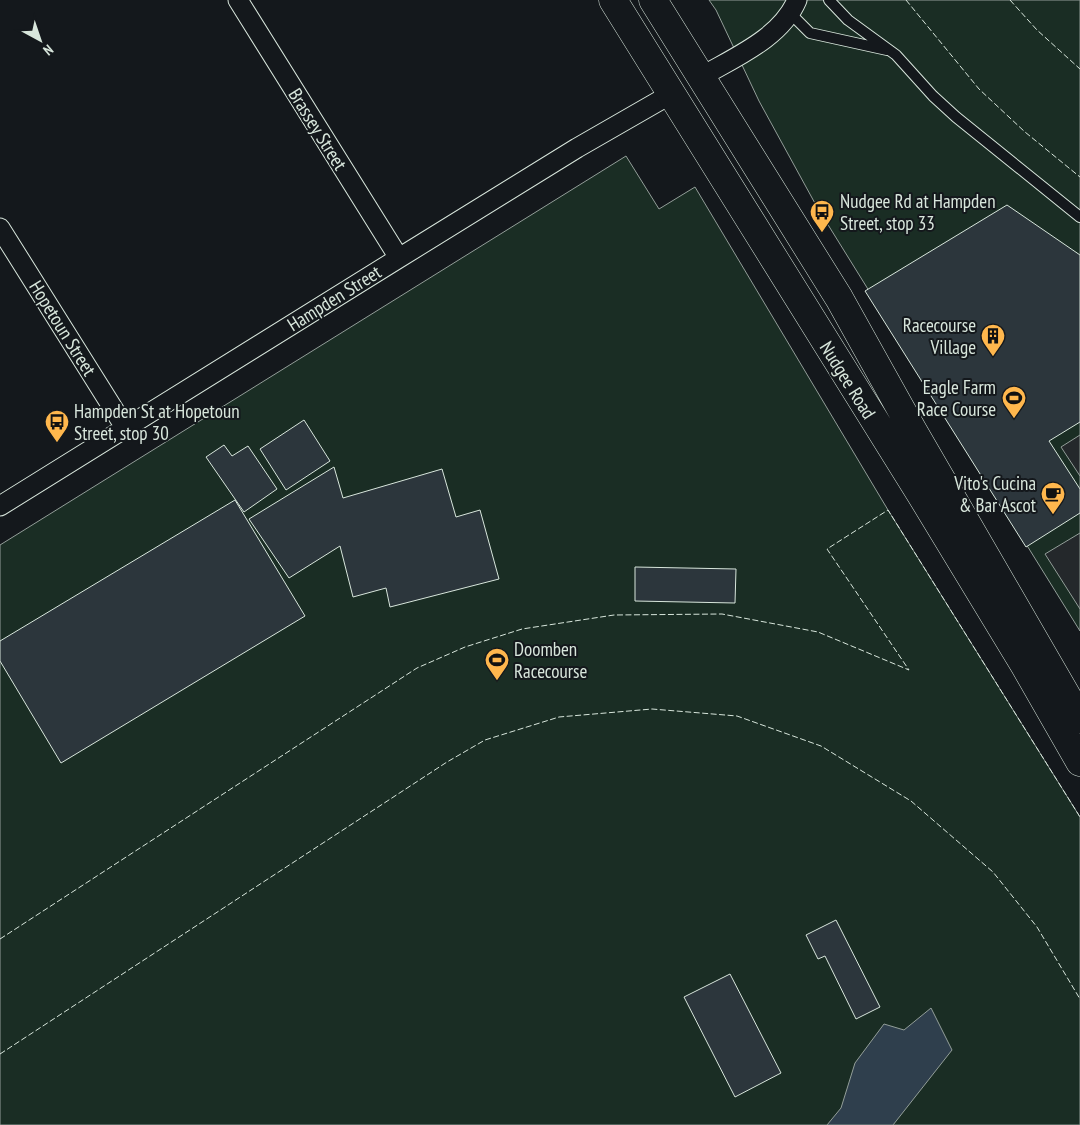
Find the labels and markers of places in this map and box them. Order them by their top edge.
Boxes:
place label: Nudgee Rd at Hampden Street, stop 33 [840,189,996,235]
bus stop icon: Nudgee Rd at Hampden Street, stop 33 [809,199,835,233]
place label: Racecourse Village [903,313,976,359]
building icon: Racecourse Village [980,323,1006,357]
place label: Eagle Farm Race Course [917,375,996,421]
sports icon: Eagle Farm Race Course [1001,385,1027,419]
place label: Hampden St at Hopetoun Street, stop 30 [74,399,239,445]
bus stop icon: Hampden St at Hopetoun Street, stop 30 [44,409,70,443]
place label: Vito's Cucina & Bar Ascot [953,471,1037,517]
cafe icon: Vito's Cucina & Bar Ascot [1040,481,1066,515]
place label: Doomben Racecourse [514,637,587,683]
sports icon: Doomben Racecourse [484,647,510,681]

